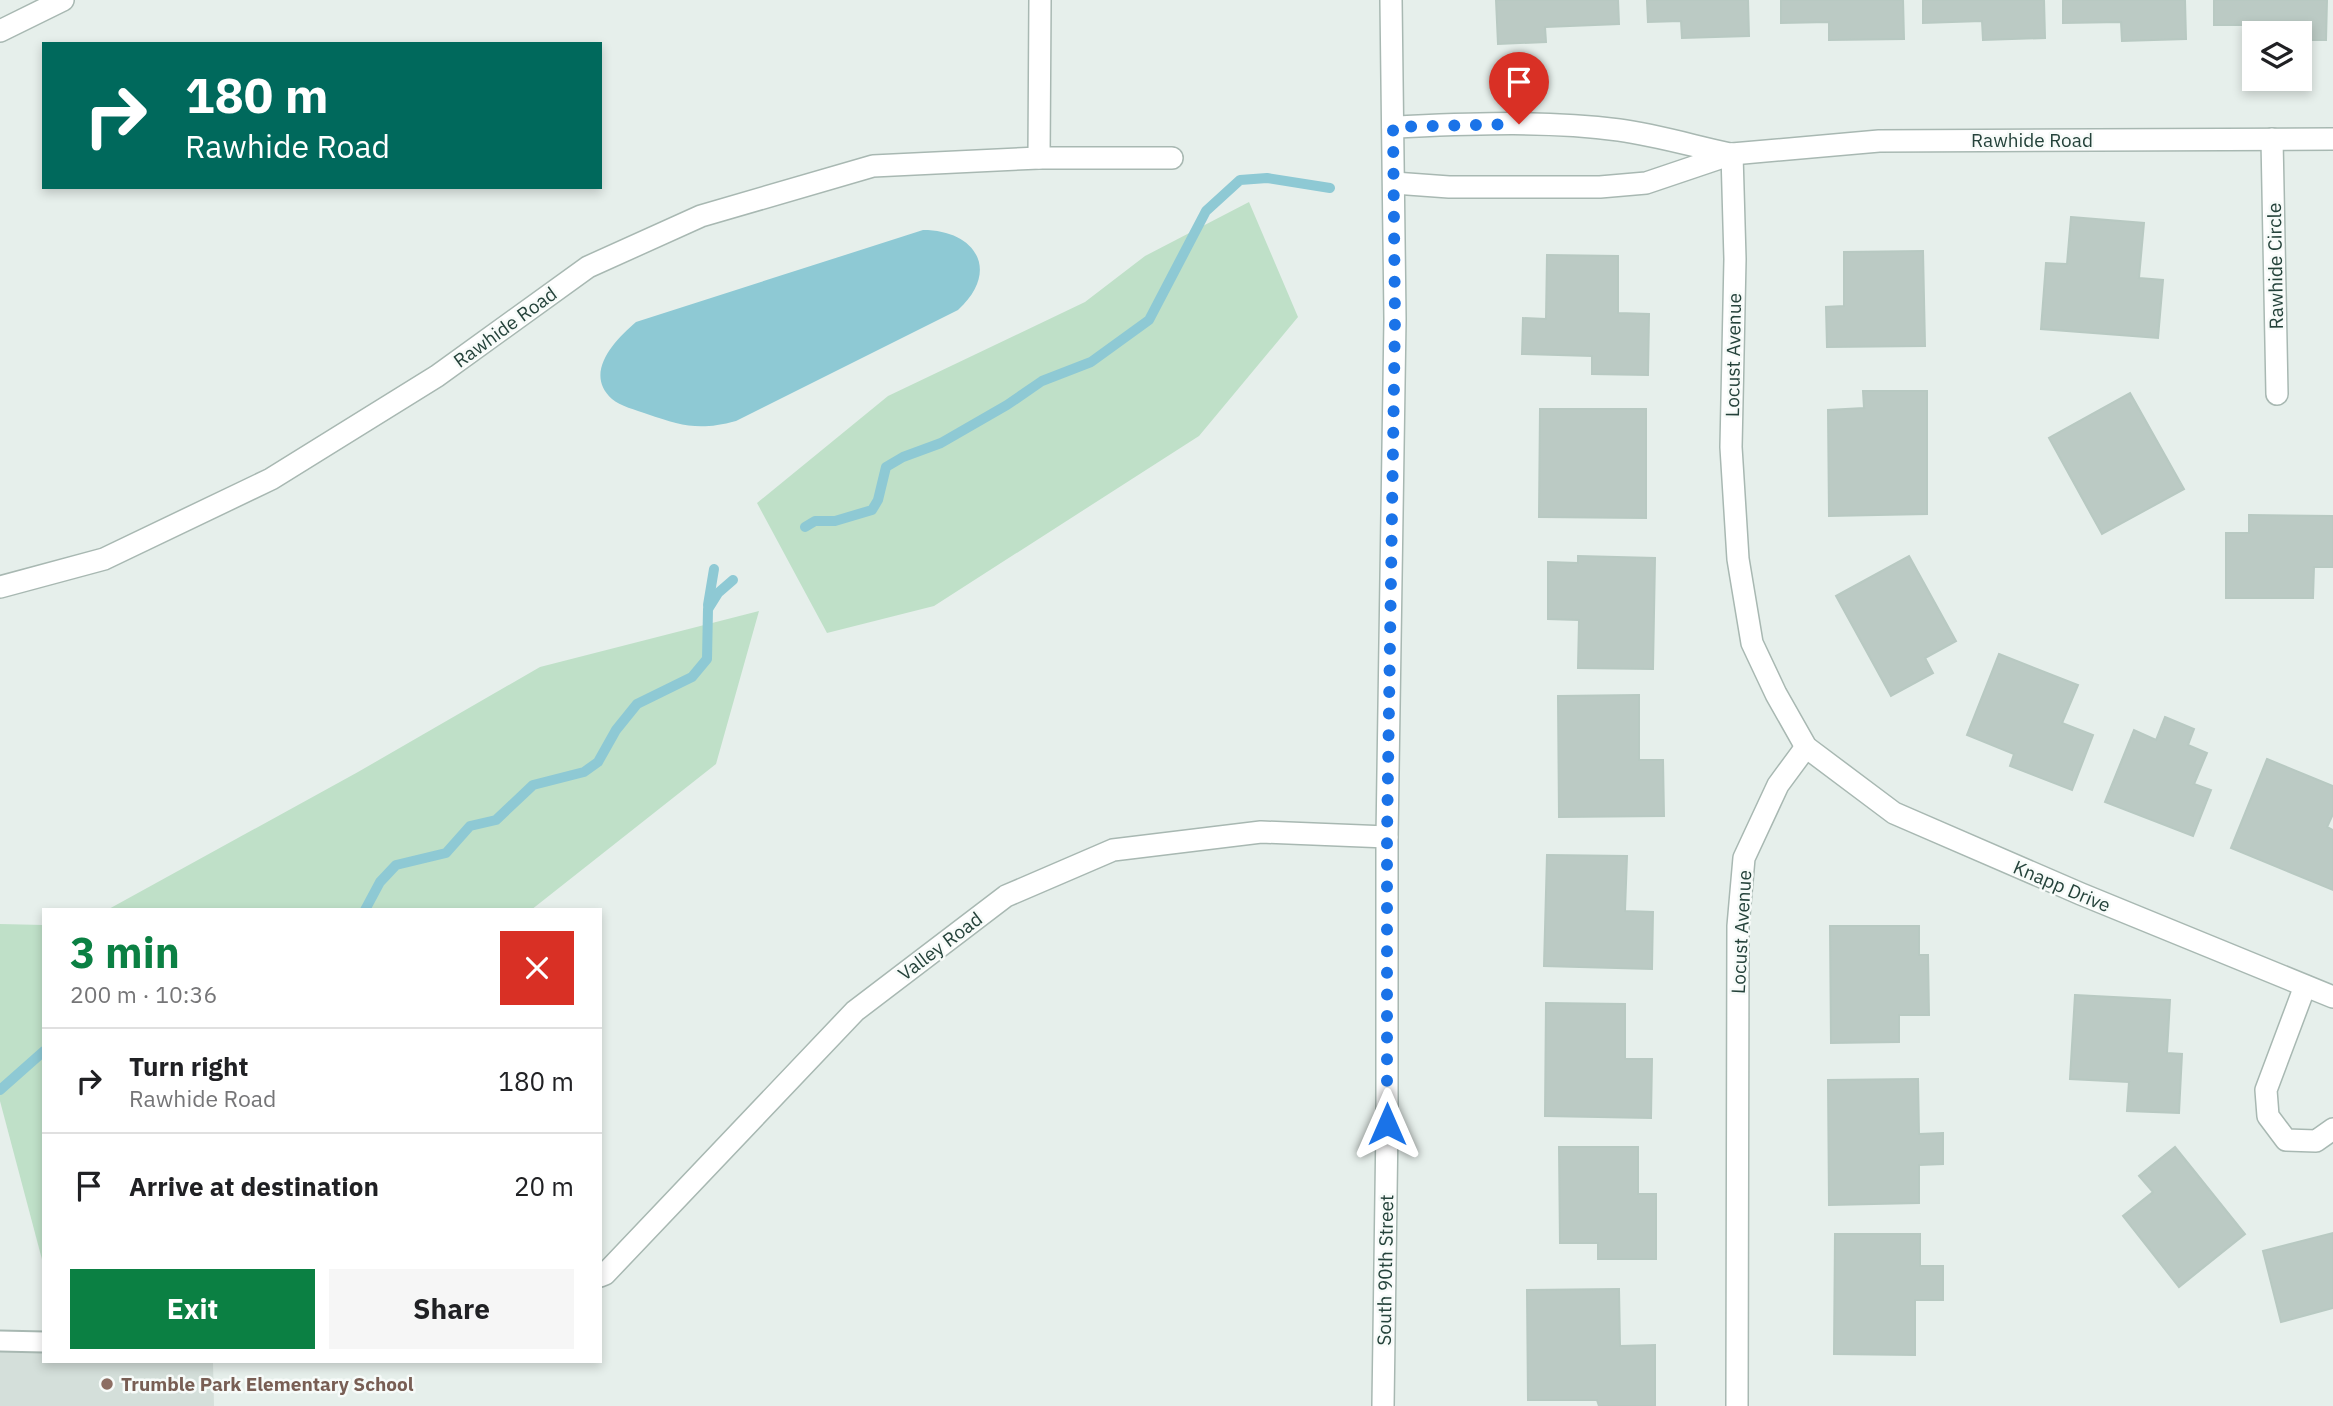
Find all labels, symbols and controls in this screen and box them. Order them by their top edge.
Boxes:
map controls [2242,21,2312,91]
button: layers [2242,21,2312,91]
pin [1489,52,1549,124]
text: 180 m [185,63,329,126]
icon: arrive [1500,63,1538,101]
icon: right [70,70,161,161]
text: Rawhide Road [185,125,390,167]
street label: Rawhide Road [1971,128,2093,152]
street label: Rawhide Circle [2262,202,2288,330]
street label: Rawhide Road [449,281,561,373]
street label: Locust Avenue [1720,293,1746,417]
street label: Knapp Drive [2010,855,2114,917]
street label: Locust Avenue [1726,869,1756,995]
street label: Valley Road [893,907,987,985]
text: 3 min [70,925,180,980]
button: close [500,931,574,1005]
text: 200 m · 10:36 [70,979,217,1009]
text: Turn right [129,1049,248,1083]
icon: right [70,1062,108,1100]
text: 180 m [498,1064,574,1098]
text: Rawhide Road [129,1083,276,1113]
position arrow [1350,1087,1424,1161]
icon: arrive [70,1167,108,1205]
text: Arrive at destination [129,1169,379,1203]
text: 20 m [514,1169,574,1203]
street label: South 90th Street [1372,1194,1398,1346]
button: Exit [70,1269,315,1349]
button: Share [329,1269,574,1349]
place label: Trumble Park Elementary School [121,1372,414,1396]
marker: Trumble Park Elementary School [99,1376,115,1392]

